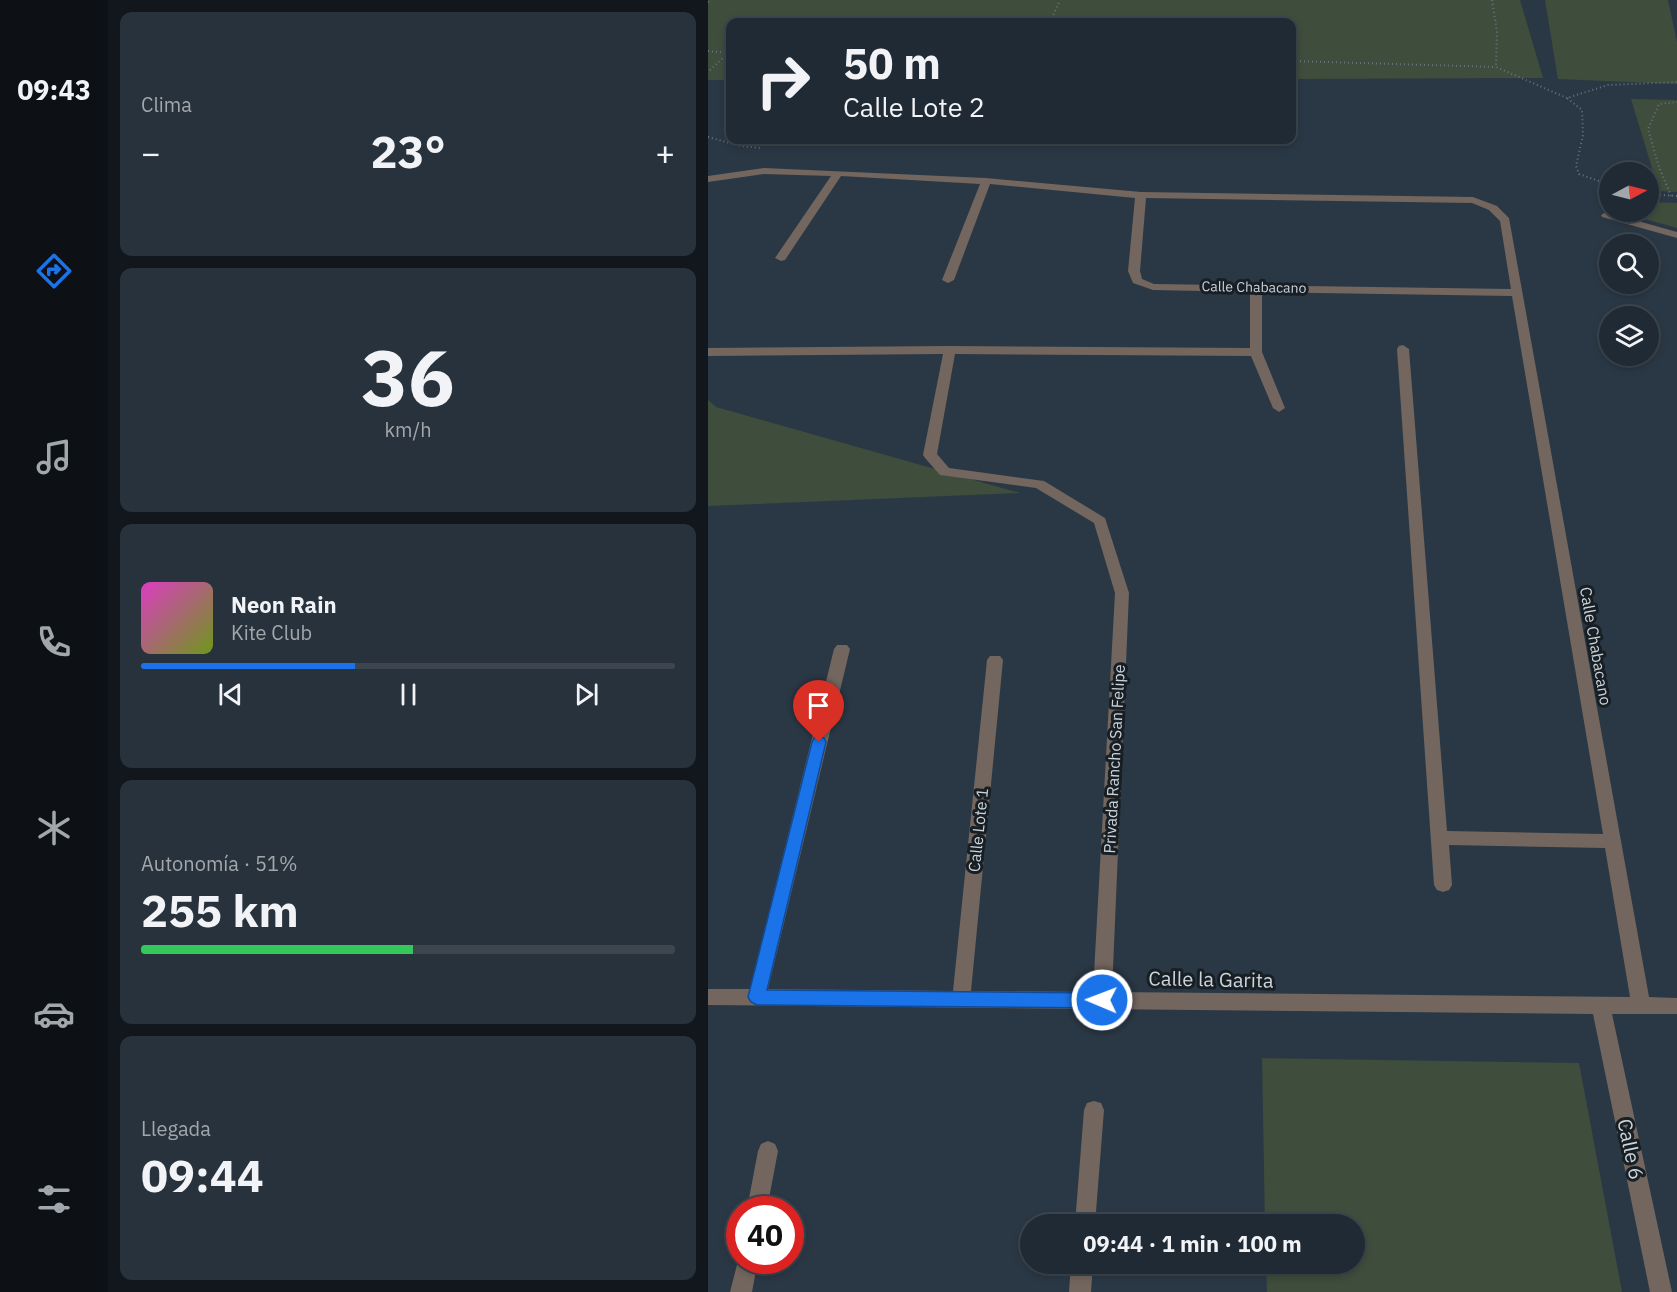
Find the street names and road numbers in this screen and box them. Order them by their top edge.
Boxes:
street label: Calle Chabacano [1201,277,1307,297]
street label: Calle Chabacano [1576,585,1616,707]
street label: Privada Rancho San Felipe [1099,664,1129,854]
street label: Calle Lote 1 [964,787,992,873]
street label: Calle la Garita [1148,964,1274,994]
street label: Calle 6 [1611,1116,1651,1182]

